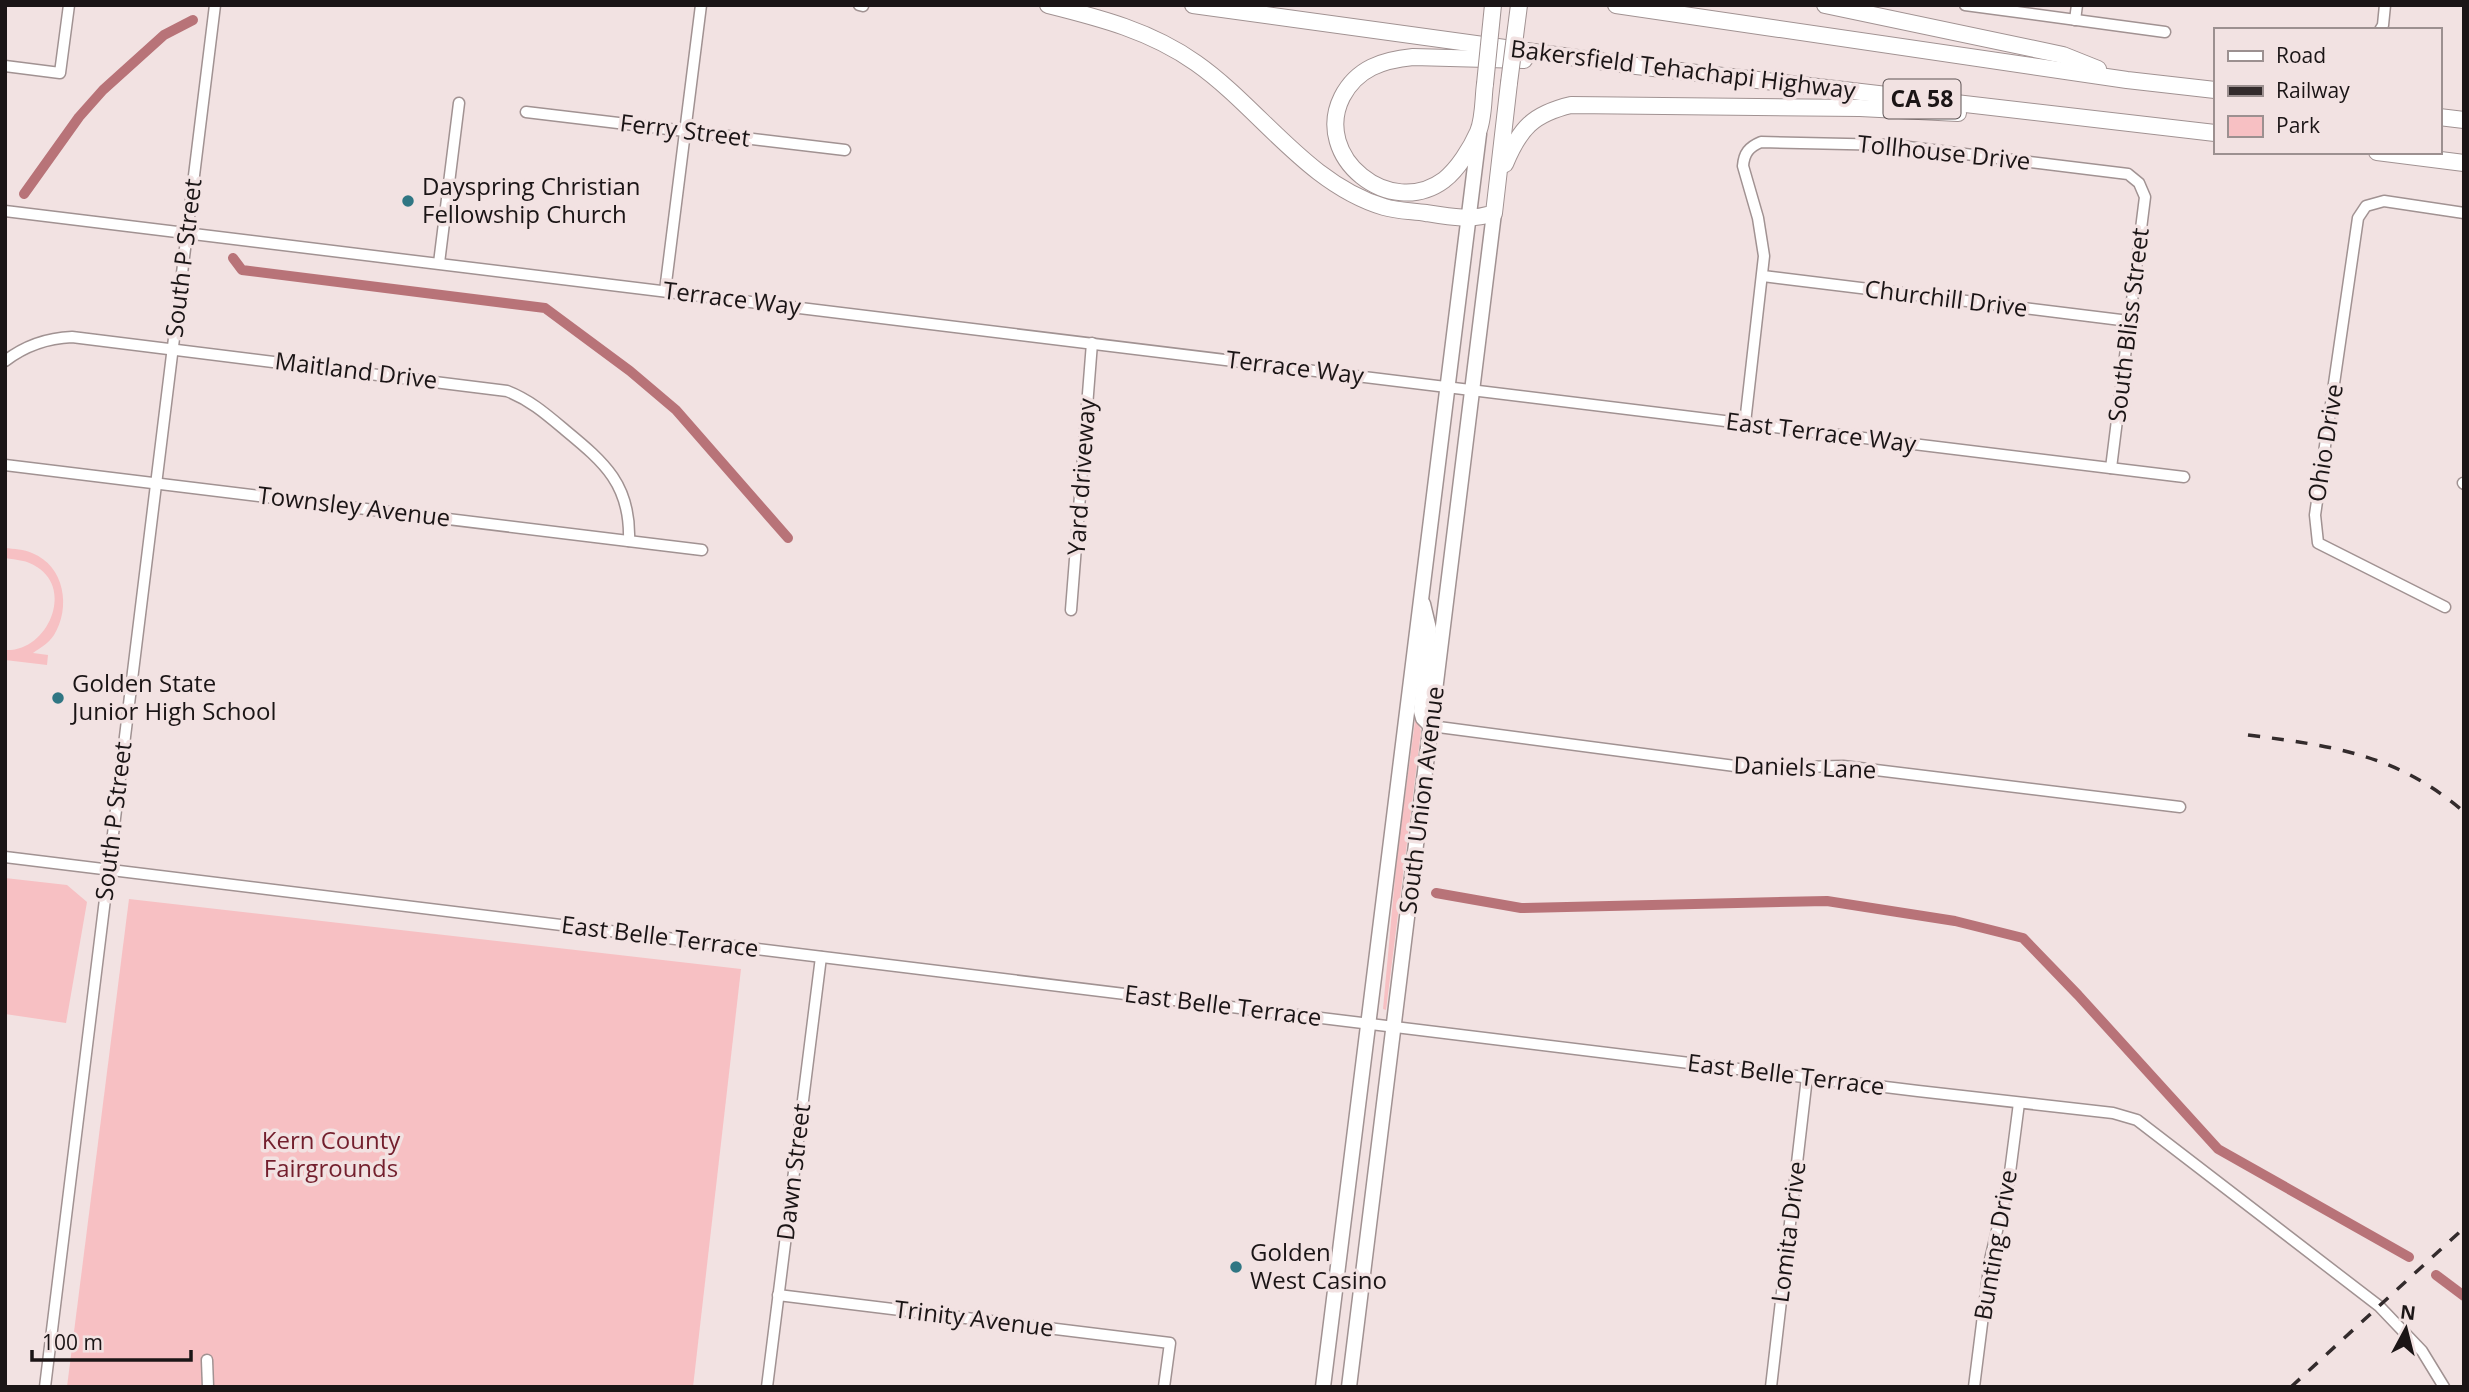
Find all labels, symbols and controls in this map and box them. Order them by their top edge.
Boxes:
legend [2214,28,2441,154]
street label: Bakersfield Tehachapi Highway [1509,31,1859,106]
text: Road [2276,41,2326,69]
text: Railway [2276,76,2350,104]
road number: CA 58 [1884,80,1960,118]
street label: Ferry Street [618,105,752,154]
text: Park [2276,111,2320,139]
street label: Tollhouse Drive [1856,126,2032,177]
place label: Dayspring Christian Fellowship Church [422,169,641,230]
street label: South P Street [156,177,209,339]
marker: Dayspring Christian Fellowship Church [400,193,416,209]
street label: South Bliss Street [2099,226,2156,424]
street label: Churchill Drive [1863,271,2029,324]
street label: Terrace Way [662,273,804,322]
street label: Terrace Way [1225,342,1367,391]
street label: Maitland Drive [273,343,439,396]
street label: Ohio Drive [2299,381,2350,504]
street label: Yard driveway [1059,396,1103,557]
street label: East Terrace Way [1724,403,1919,460]
street label: Townsley Avenue [256,477,452,534]
place label: Golden State Junior High School [70,666,276,727]
street label: South Union Avenue [1390,684,1451,915]
marker: Golden State Junior High School [50,690,66,706]
street label: South P Street [86,740,139,902]
street label: Daniels Lane [1733,748,1877,785]
street label: East Belle Terrace [560,907,761,964]
street label: East Belle Terrace [1123,976,1324,1033]
street label: East Belle Terrace [1686,1045,1887,1102]
street label: Dawn Street [768,1102,817,1242]
park label: Kern County Fairgrounds [262,1123,401,1184]
street label: Lomita Drive [1762,1159,1813,1304]
street label: Bunting Drive [1965,1167,2024,1323]
place label: Golden West Casino [1250,1235,1387,1296]
marker: Golden West Casino [1228,1259,1244,1275]
street label: Trinity Avenue [893,1291,1056,1344]
north arrow [2371,1294,2441,1364]
text: N [2399,1298,2417,1326]
scale bar [32,1318,191,1362]
text: 100 m [42,1328,103,1356]

